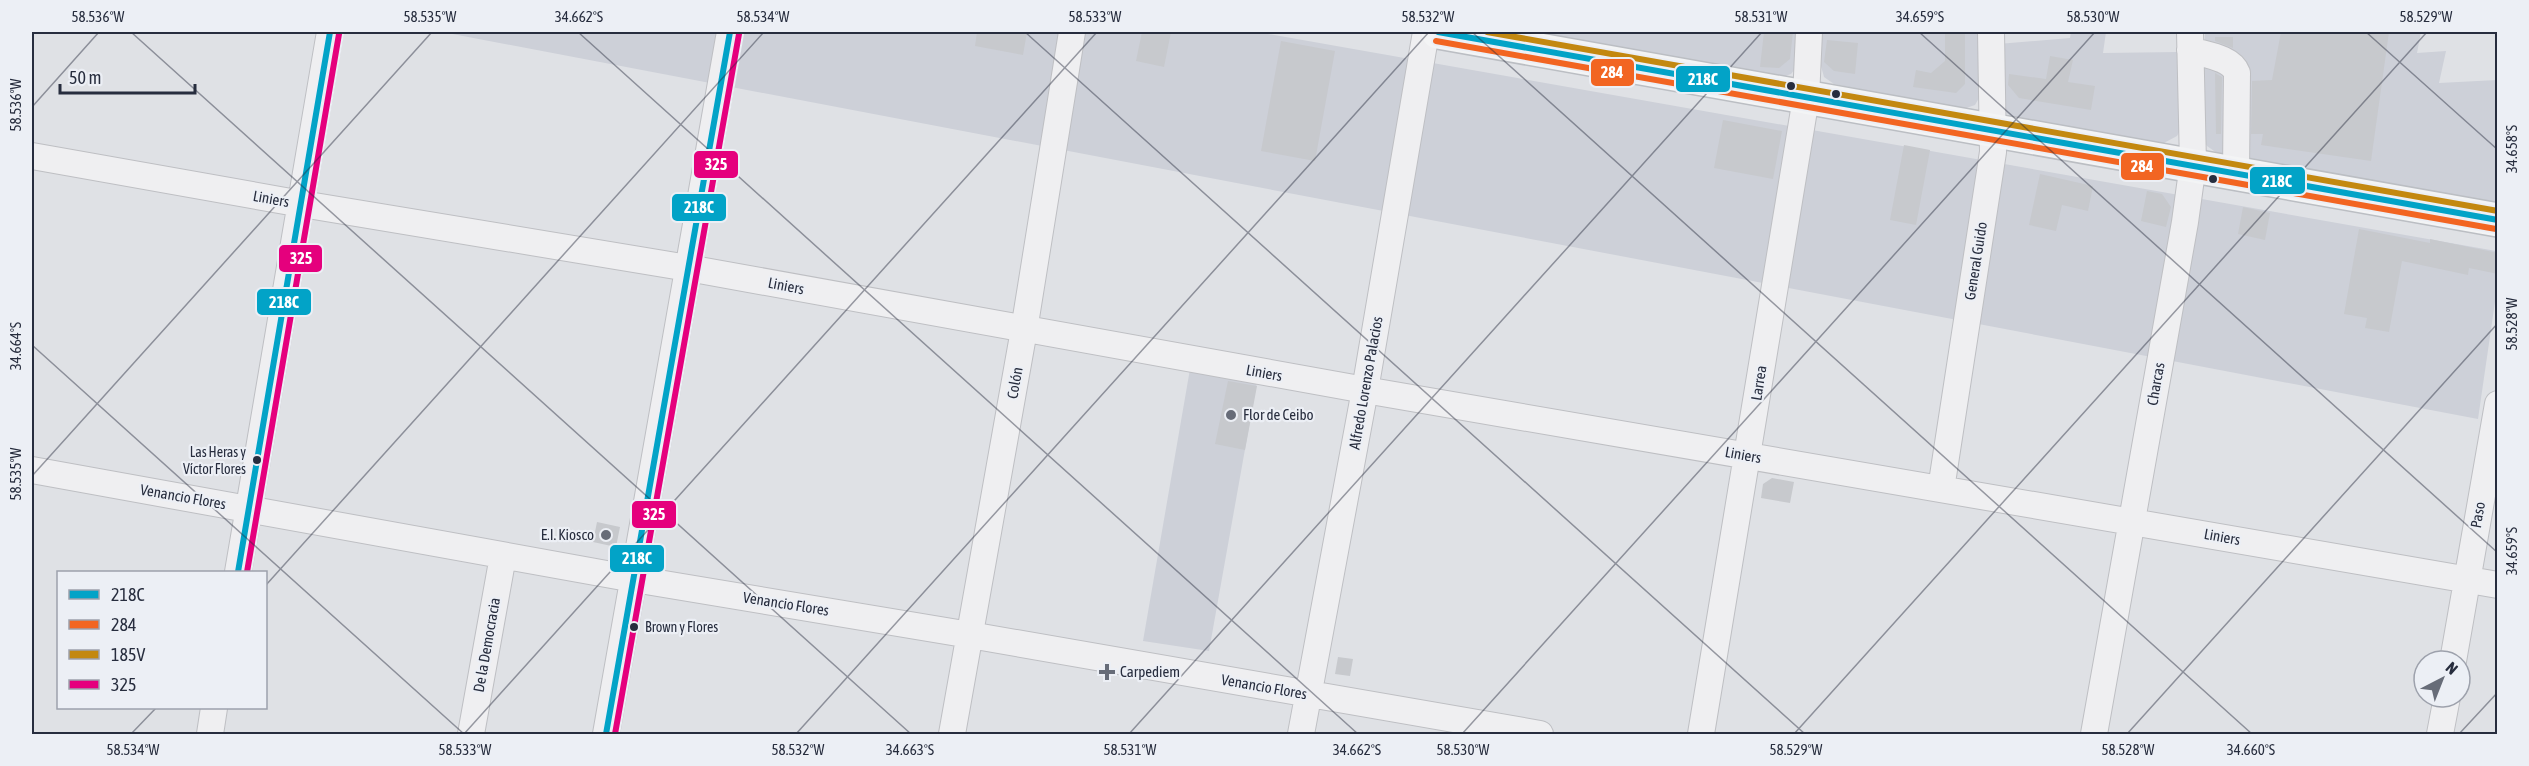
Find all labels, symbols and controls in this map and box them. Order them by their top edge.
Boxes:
text: 58.536°W [72,8,125,25]
text: 58.535°W [404,8,457,25]
text: 34.662°S [555,8,603,25]
text: 58.534°W [737,8,790,25]
text: 58.533°W [1069,8,1122,25]
text: 58.532°W [1402,8,1455,25]
text: 58.531°W [1735,8,1788,25]
text: 34.659°S [1896,8,1944,25]
text: 58.530°W [2067,8,2120,25]
text: 58.529°W [2400,8,2453,25]
scale bar [60,57,195,95]
line badge: 284 [1590,58,1635,87]
text: 284 [1601,63,1624,81]
line badge: 218C [1675,65,1731,93]
text: 50 m [69,67,101,88]
text: 218C [1688,70,1719,88]
text: 58.536°W [7,78,24,131]
unlabelled marker [1785,80,1797,92]
unlabelled marker [1830,88,1842,100]
text: 34.658°S [2503,125,2520,173]
line badge: 325 [693,150,739,179]
line badge: 284 [2120,152,2165,181]
text: 325 [705,155,728,173]
text: 284 [2131,157,2154,175]
line badge: 218C [2249,166,2306,195]
text: 218C [2262,172,2293,190]
unlabelled marker [2207,173,2219,185]
street label: Liniers [252,187,291,210]
line badge: 218C [671,193,727,222]
text: 218C [684,198,715,216]
street label: General Guido [1961,221,1990,301]
line badge: 325 [278,244,323,273]
text: 325 [290,249,313,267]
street label: Liniers [767,274,806,297]
line badge: 218C [256,288,312,316]
text: 218C [269,293,300,311]
text: 58.528°W [2503,297,2520,350]
street label: Alfredo Lorenzo Palacios [1345,315,1386,451]
text: 34.664°S [7,322,24,370]
street label: Liniers [1245,361,1284,384]
street label: Charcas [2143,361,2168,407]
street label: Larrea [1747,364,1770,402]
street label: Colón [1003,366,1026,400]
place label: Flor de Ceibo [1243,406,1314,423]
marker: Flor de Ceibo [1224,408,1238,422]
street label: Liniers [1724,443,1763,466]
place label: Las Heras y Víctor Flores [183,444,246,477]
text: 58.535°W [7,447,24,500]
marker: Las Heras y Víctor Flores [251,454,263,466]
street label: Venancio Flores [139,481,227,512]
line badge: 325 [631,500,677,529]
street label: Paso [2467,500,2488,529]
text: 325 [643,505,666,523]
street label: Liniers [2203,525,2242,548]
place label: E.I. Kiosco [541,526,594,543]
text: 34.659°S [2503,527,2520,575]
marker: E.I. Kiosco [599,528,613,542]
line badge: 218C [609,544,665,573]
text: 218C [622,549,653,567]
legend [57,571,267,709]
text: 218C [111,584,144,605]
street label: Venancio Flores [742,588,830,619]
street label: De la Democracia [470,596,503,694]
text: 284 [111,614,136,635]
place label: Brown y Flores [645,619,718,635]
marker: Brown y Flores [628,621,640,633]
text: 185V [111,644,145,665]
north arrow [2412,649,2472,709]
text: N [2443,658,2462,678]
marker: Carpediem [1098,663,1116,681]
place label: Carpediem [1120,663,1180,680]
street label: Venancio Flores [1220,671,1308,702]
text: 325 [111,674,136,695]
text: 58.534°W [107,741,160,758]
text: 58.533°W [439,741,492,758]
text: 58.532°W [772,741,825,758]
text: 34.663°S [886,741,934,758]
text: 58.531°W [1104,741,1157,758]
text: 34.662°S [1333,741,1381,758]
text: 58.530°W [1437,741,1490,758]
text: 58.529°W [1770,741,1823,758]
text: 58.528°W [2102,741,2155,758]
text: 34.660°S [2227,741,2275,758]

